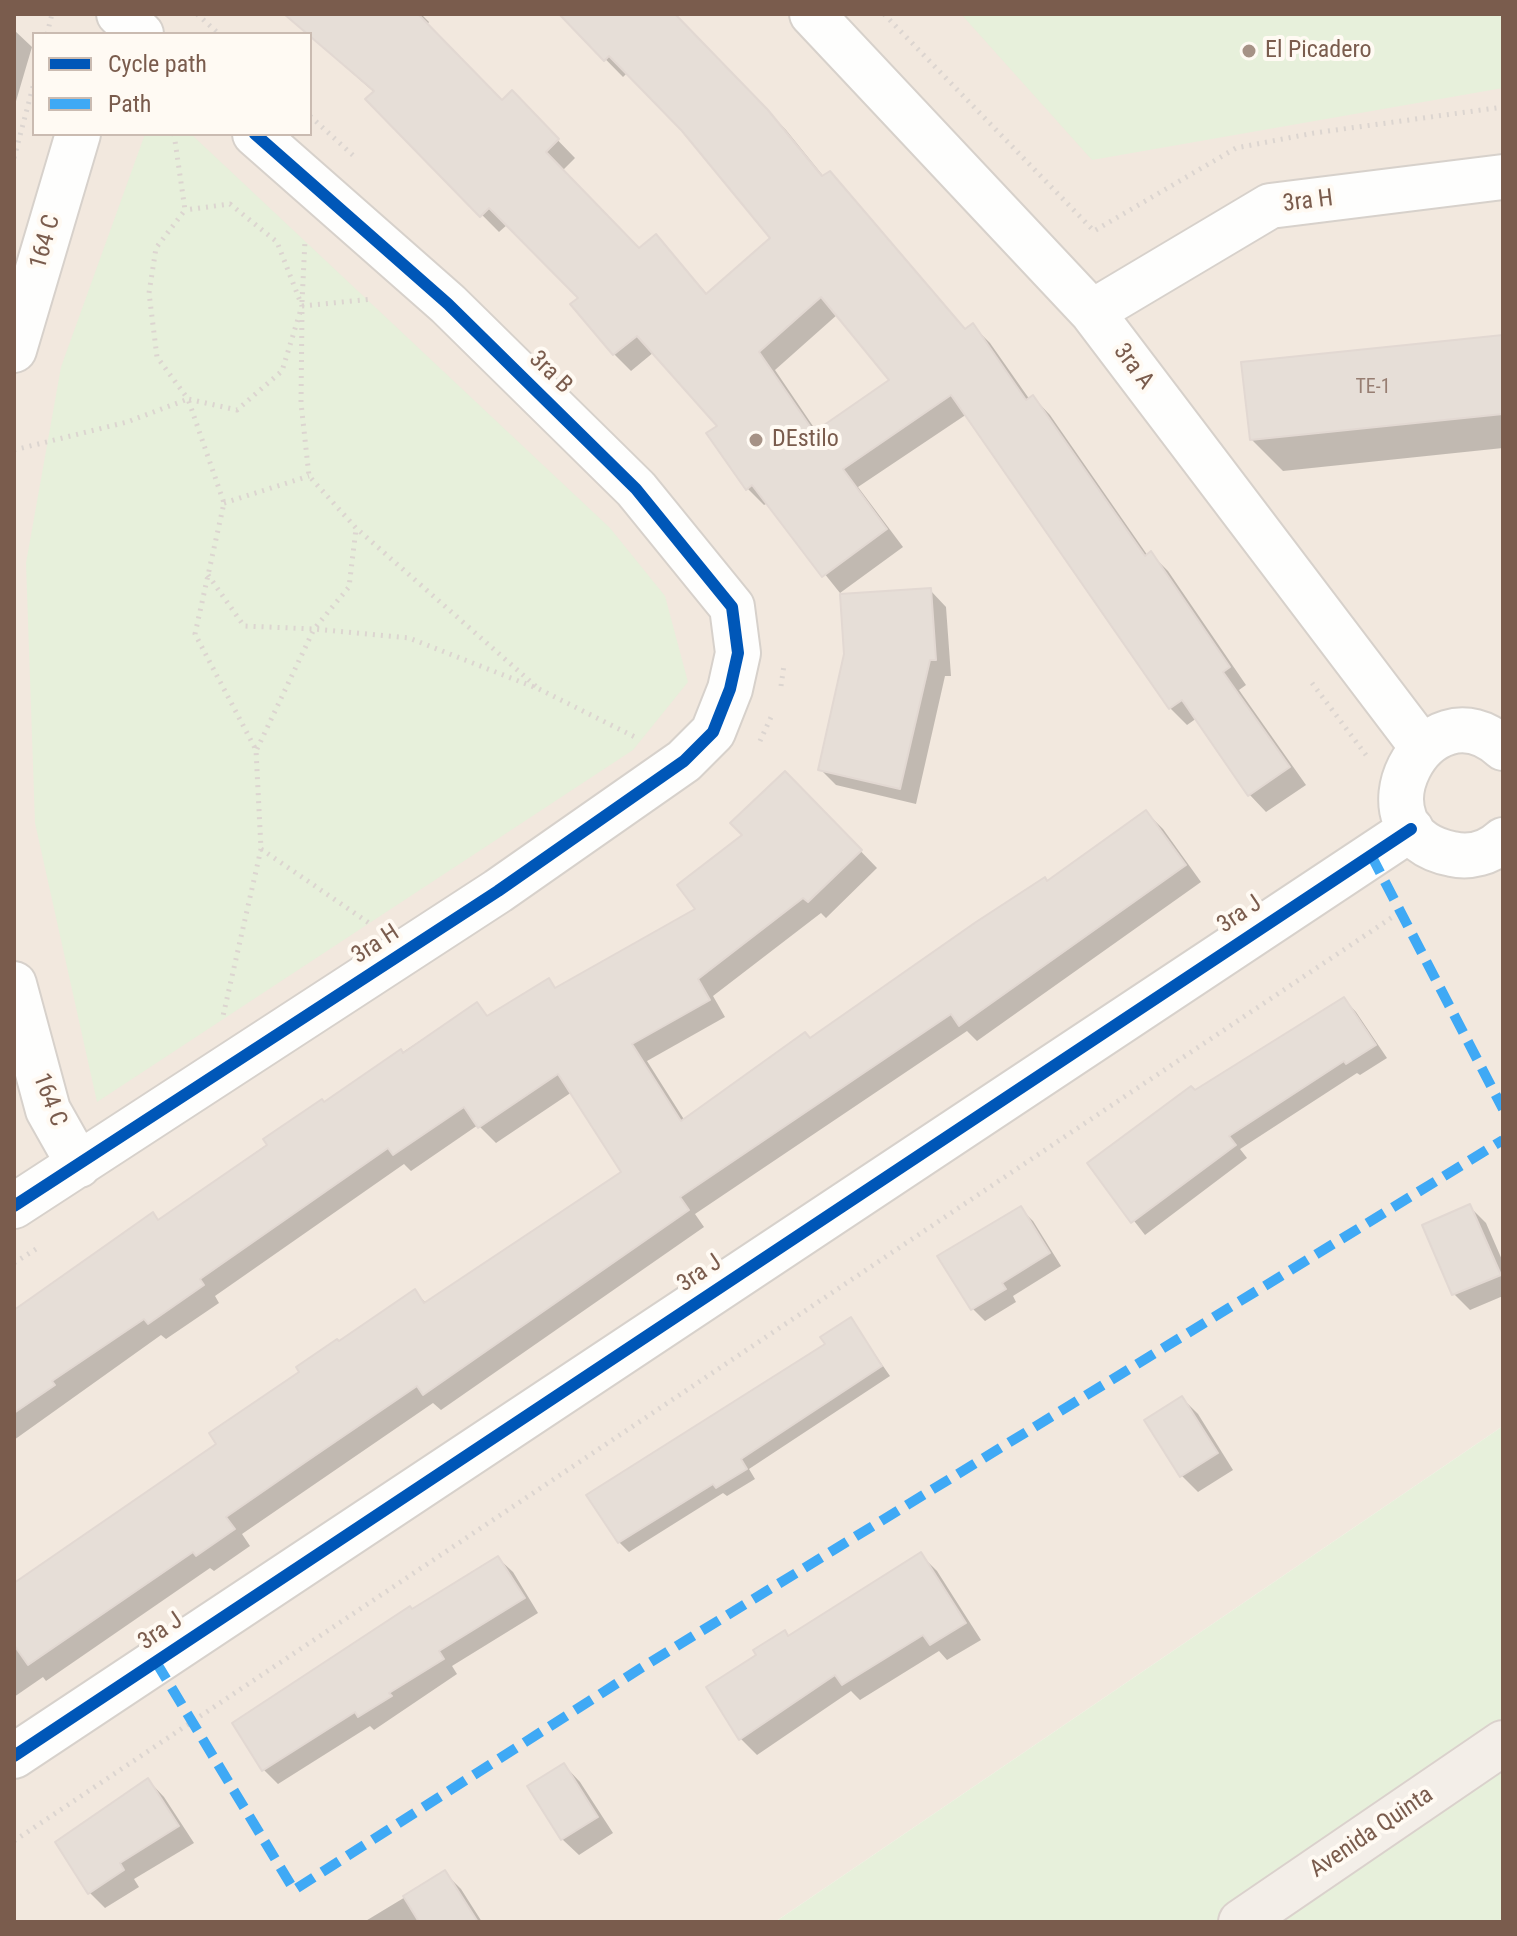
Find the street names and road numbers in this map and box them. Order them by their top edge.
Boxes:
street label: 3ra H [1281,185,1335,219]
street label: 164 C [25,212,67,272]
street label: 3ra A [1107,339,1159,395]
street label: 3ra B [522,346,578,400]
street label: 3ra J [1212,890,1268,940]
street label: 3ra H [347,919,405,971]
street label: 164 C [26,1069,72,1131]
street label: 3ra J [672,1249,728,1299]
street label: 3ra J [133,1607,189,1657]
street label: Avenida Quinta [1305,1781,1439,1885]

